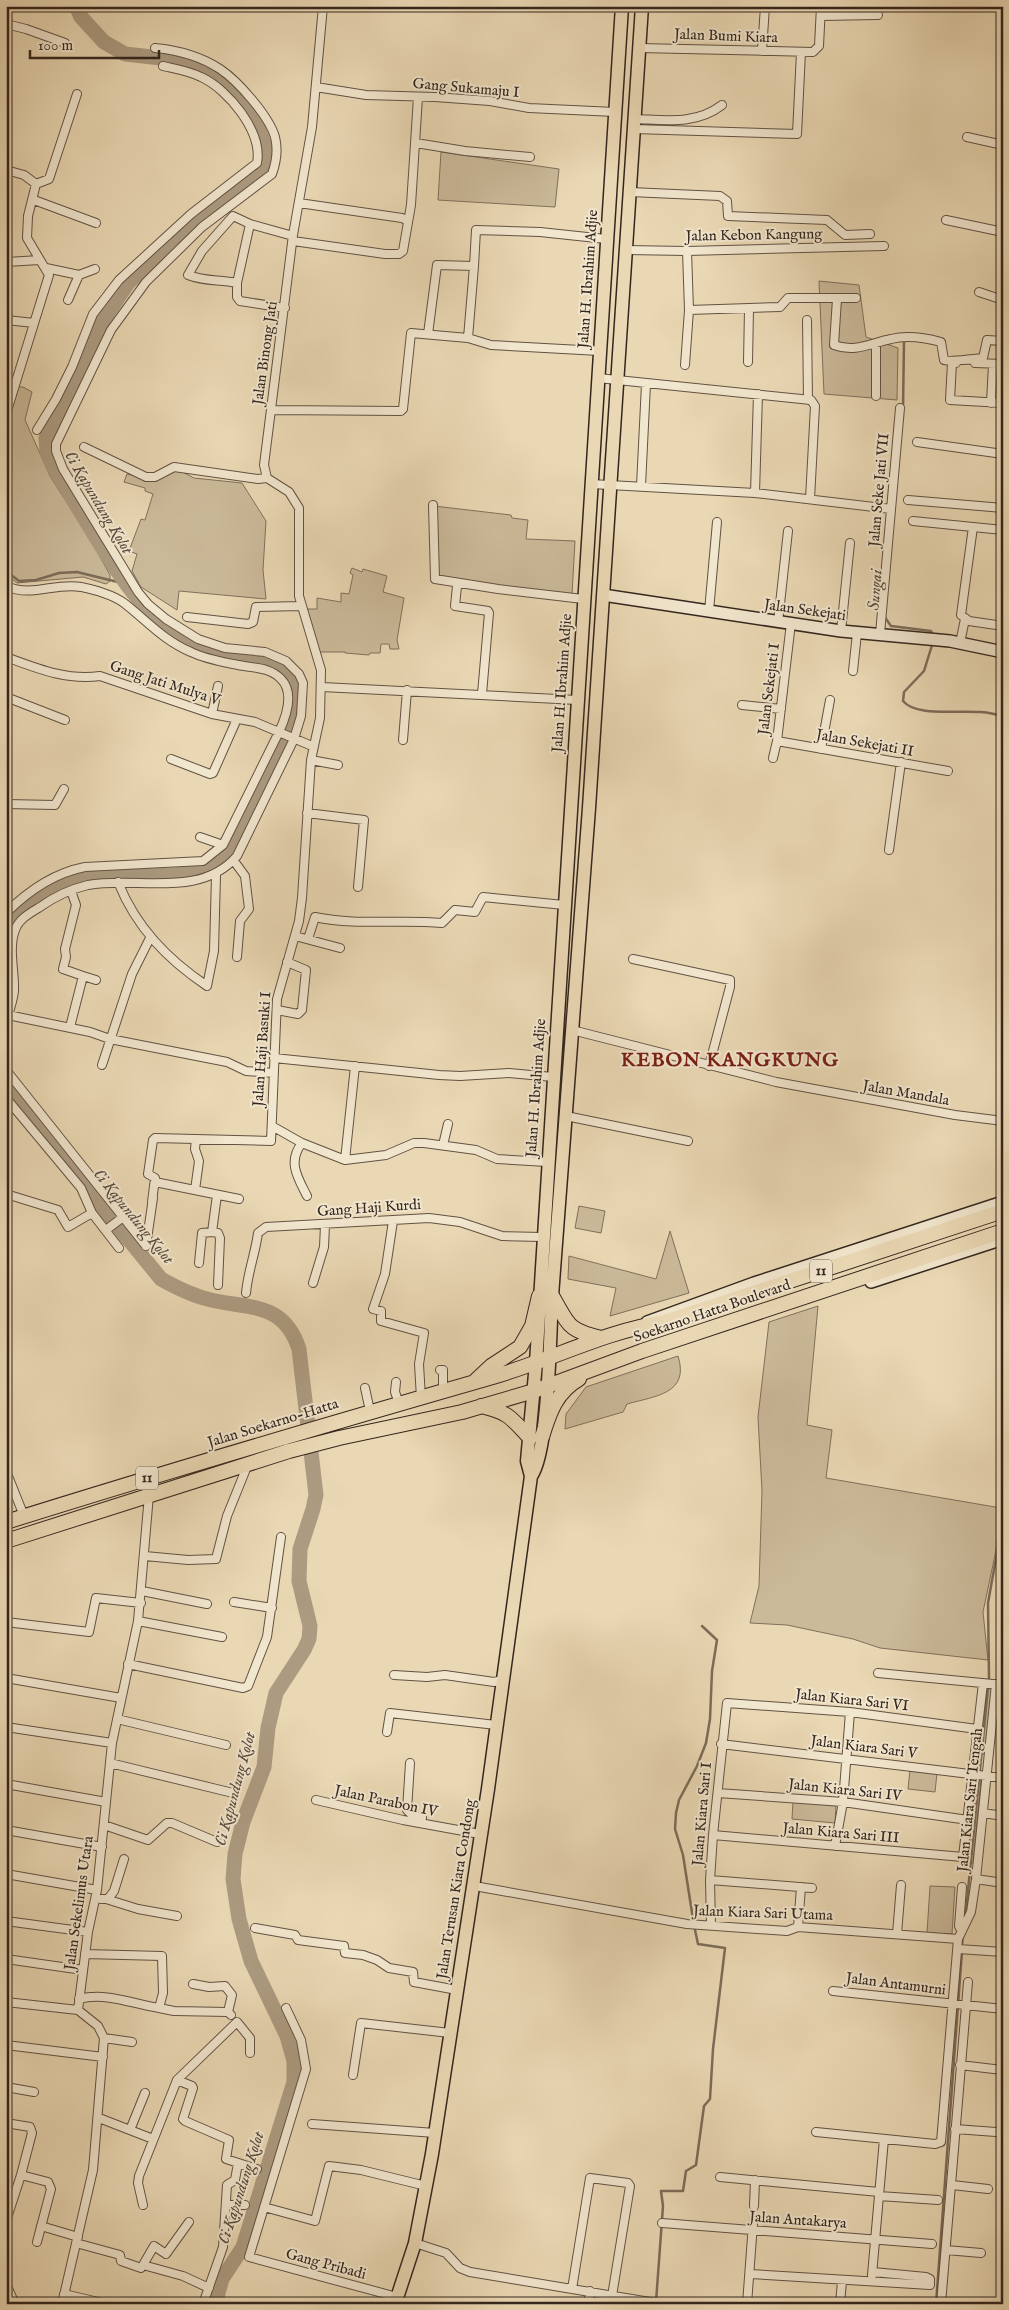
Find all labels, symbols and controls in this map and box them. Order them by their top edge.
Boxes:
street label: Jalan Bumi Kiara [672,25,779,47]
scale bar [30,28,159,60]
text: 100 m [38,36,74,55]
street label: Gang Sukamaju I [412,74,521,102]
street label: Jalan H. Ibrahim Adjie [574,209,602,351]
street label: Jalan Kebon Kangung [684,224,823,246]
street label: Jalan Binong Jati [248,300,282,408]
street label: Jalan Seke Jati VII [864,432,893,550]
water label: Ci Kapundung Kolot [59,448,137,559]
water label: Sungai [864,567,888,611]
street label: Jalan Sekejati [761,595,847,625]
street label: Jalan H. Ibrahim Adjie [548,613,576,755]
street label: Jalan Sekejati I [754,641,784,738]
street label: Gang Jati Mulya V [107,656,224,710]
street label: Jalan Sekejati II [813,725,916,761]
street label: Jalan Haji Basuki I [248,990,276,1109]
street label: Jalan H. Ibrahim Adjie [522,1018,550,1160]
district label: KEBON KANGKUNG [621,1048,839,1073]
street label: Jalan Mandala [859,1076,951,1110]
water label: Ci Kapundung Kolot [88,1165,178,1269]
street label: Gang Haji Kurdi [316,1195,422,1221]
road number: 11 [810,1260,832,1282]
street label: Soekarno Hatta Boulevard [631,1275,794,1347]
street label: Jalan Soekarno-Hatta [203,1394,341,1453]
road number: 11 [136,1466,158,1490]
street label: Jalan Kiara Sari VI [792,1684,910,1715]
street label: Jalan Kiara Sari Tengah [953,1727,987,1875]
water label: Ci Kapundung Kolot [211,1729,261,1848]
street label: Jalan Kiara Sari V [808,1731,920,1763]
street label: Jalan Kiara Sari I [688,1761,716,1869]
street label: Jalan Kiara Sari IV [785,1774,904,1806]
street label: Jalan Parabon IV [331,1780,440,1821]
street label: Jalan Terusan Kiara Condong [432,1797,480,1983]
street label: Jalan Kiara Sari III [780,1818,901,1848]
street label: Jalan Sekelimus Utara [60,1834,98,1973]
street label: Jalan Kiara Sari Utama [691,1901,834,1925]
street label: Jalan Antamurni [843,1968,947,2000]
water label: Ci Kapundung Kolot [214,2128,270,2247]
street label: Jalan Antakarya [747,2207,848,2233]
street label: Gang Pribadi [284,2244,368,2284]

